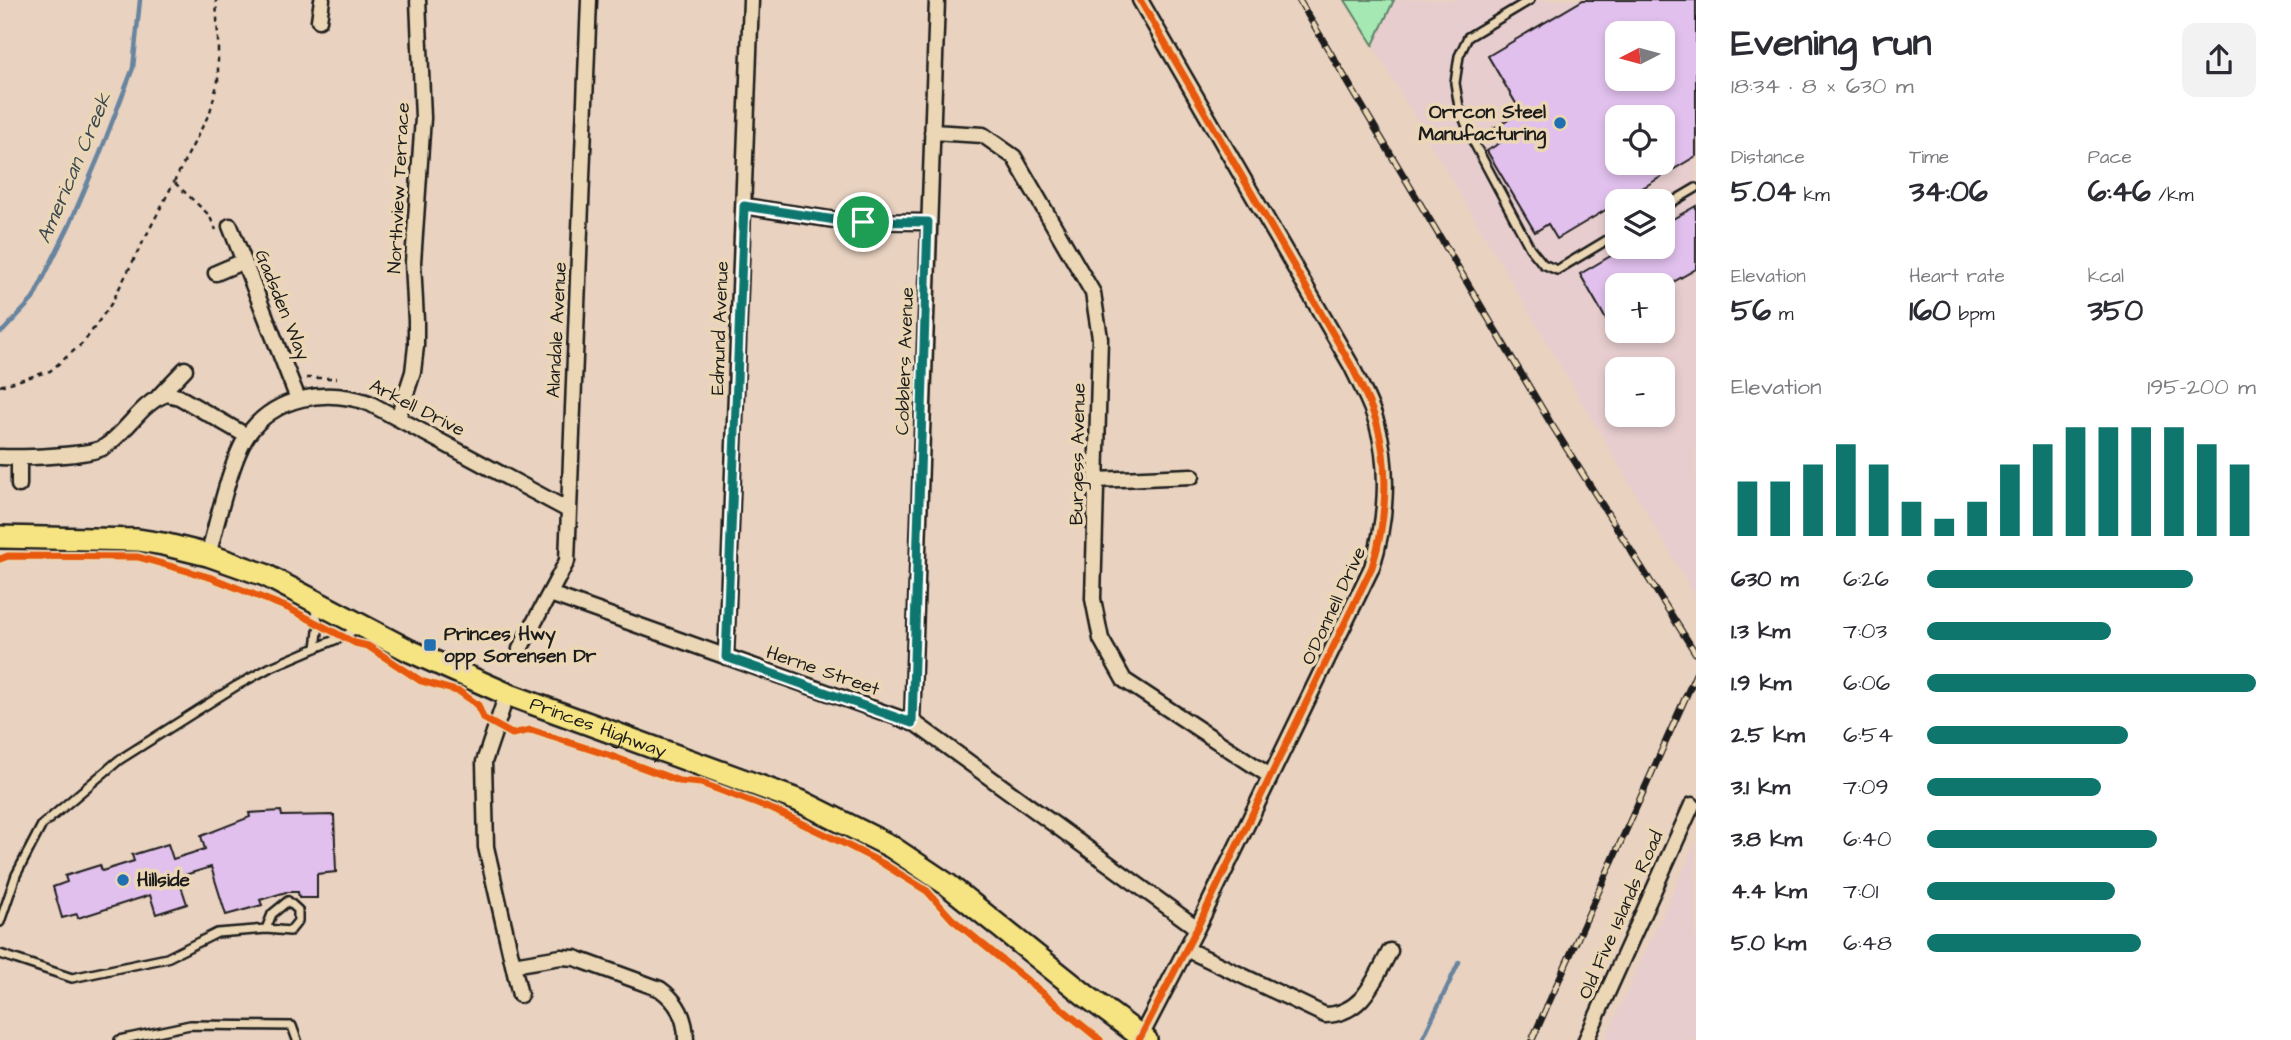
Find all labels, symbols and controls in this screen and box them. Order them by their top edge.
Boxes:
text: Evening run [1731,18,1932,70]
north arrow [1605,21,1675,91]
map controls [1605,21,1675,427]
button: share [2182,23,2256,97]
text: 18:34 · 8 × 630 m [1731,70,1914,102]
water label: American Creek [29,87,119,248]
place label: Orrcon Steel Manufacturing [1419,99,1546,149]
street label: Northview Terrace [381,102,417,274]
button: locate [1605,105,1675,175]
marker: Orrcon Steel Manufacturing [1552,115,1568,131]
text: Distance [1731,144,1805,171]
text: Time [1909,144,1949,171]
text: Pace [2088,144,2132,171]
text: 5.04 [1731,171,1796,213]
text: 34:06 [1909,171,1988,213]
text: 6:46 [2088,171,2151,213]
text: km [1796,182,1830,209]
text: /km [2151,182,2193,209]
button: layers [1605,189,1675,259]
pin [833,192,893,252]
icon: arrive [844,203,882,241]
street label: Gadsden Way [247,246,317,365]
street label: Alandale Avenue [540,261,574,399]
street label: Edmund Avenue [704,261,736,395]
text: Elevation [1731,263,1806,290]
text: Heart rate [1909,263,2005,290]
text: kcal [2088,263,2124,290]
button: + [1605,273,1675,343]
street label: Cobblers Avenue [889,287,921,435]
text: 56 [1731,290,1771,332]
text: 160 [1909,290,1951,332]
text: 350 [2088,290,2143,332]
text: m [1771,301,1793,328]
text: bpm [1951,301,1995,328]
button: − [1605,357,1675,427]
text: Elevation [1731,371,1822,403]
text: 195–200 m [2147,371,2256,403]
street label: Arkell Drive [365,372,469,444]
street label: Burgess Avenue [1063,383,1094,525]
street label: O'Donnell Drive [1295,543,1373,669]
text: 630 m [1731,563,1799,595]
text: 6:26 [1843,563,1889,595]
text: 1.3 km [1731,615,1790,647]
text: 7:03 [1843,615,1887,647]
place label: Princes Hwy opp Sorensen Dr [444,621,597,670]
marker: Princes Hwy opp Sorensen Dr [422,637,438,653]
street label: Herne Street [763,639,884,703]
text: 1.9 km [1731,667,1792,699]
text: 6:06 [1843,667,1890,699]
street label: Princes Highway [526,690,671,766]
text: 2.5 km [1731,719,1805,751]
text: 6:54 [1843,719,1893,751]
text: 3.1 km [1731,771,1790,803]
text: 7:09 [1843,771,1889,803]
text: 3.8 km [1731,823,1802,855]
text: 6:40 [1843,823,1891,855]
street label: Old Five Islands Road [1572,826,1670,1004]
place label: Hillside [137,867,191,894]
marker: Hillside [115,872,131,888]
text: 4.4 km [1731,875,1807,907]
text: 7:01 [1843,875,1878,907]
text: 5.0 km [1731,927,1806,959]
text: 6:48 [1843,927,1892,959]

